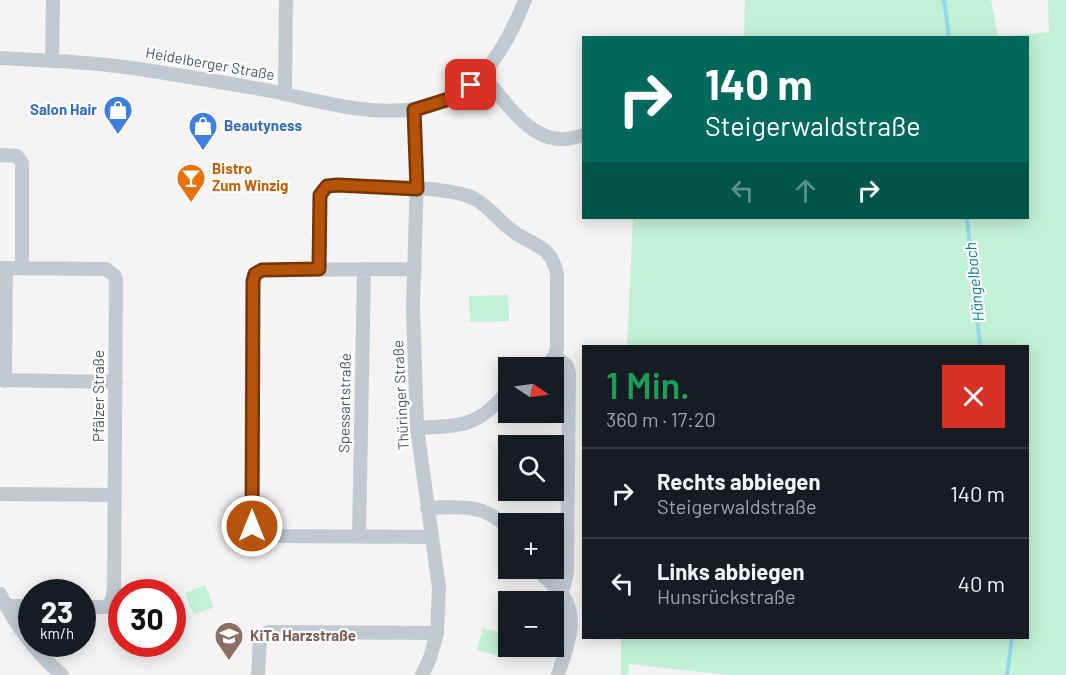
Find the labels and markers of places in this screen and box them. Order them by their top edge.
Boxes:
pin [445,59,496,110]
shop icon: Salon Hair [102,94,134,136]
place label: Salon Hair [30,100,97,118]
shop icon: Beautyness [187,110,219,152]
place label: Beautyness [224,116,302,134]
place label: Bistro Zum Winzig [212,159,288,194]
bar icon: Bistro Zum Winzig [175,162,207,204]
school or university icon: KiTa Harzstraße [213,620,245,662]
place label: KiTa Harzstraße [250,626,356,644]

